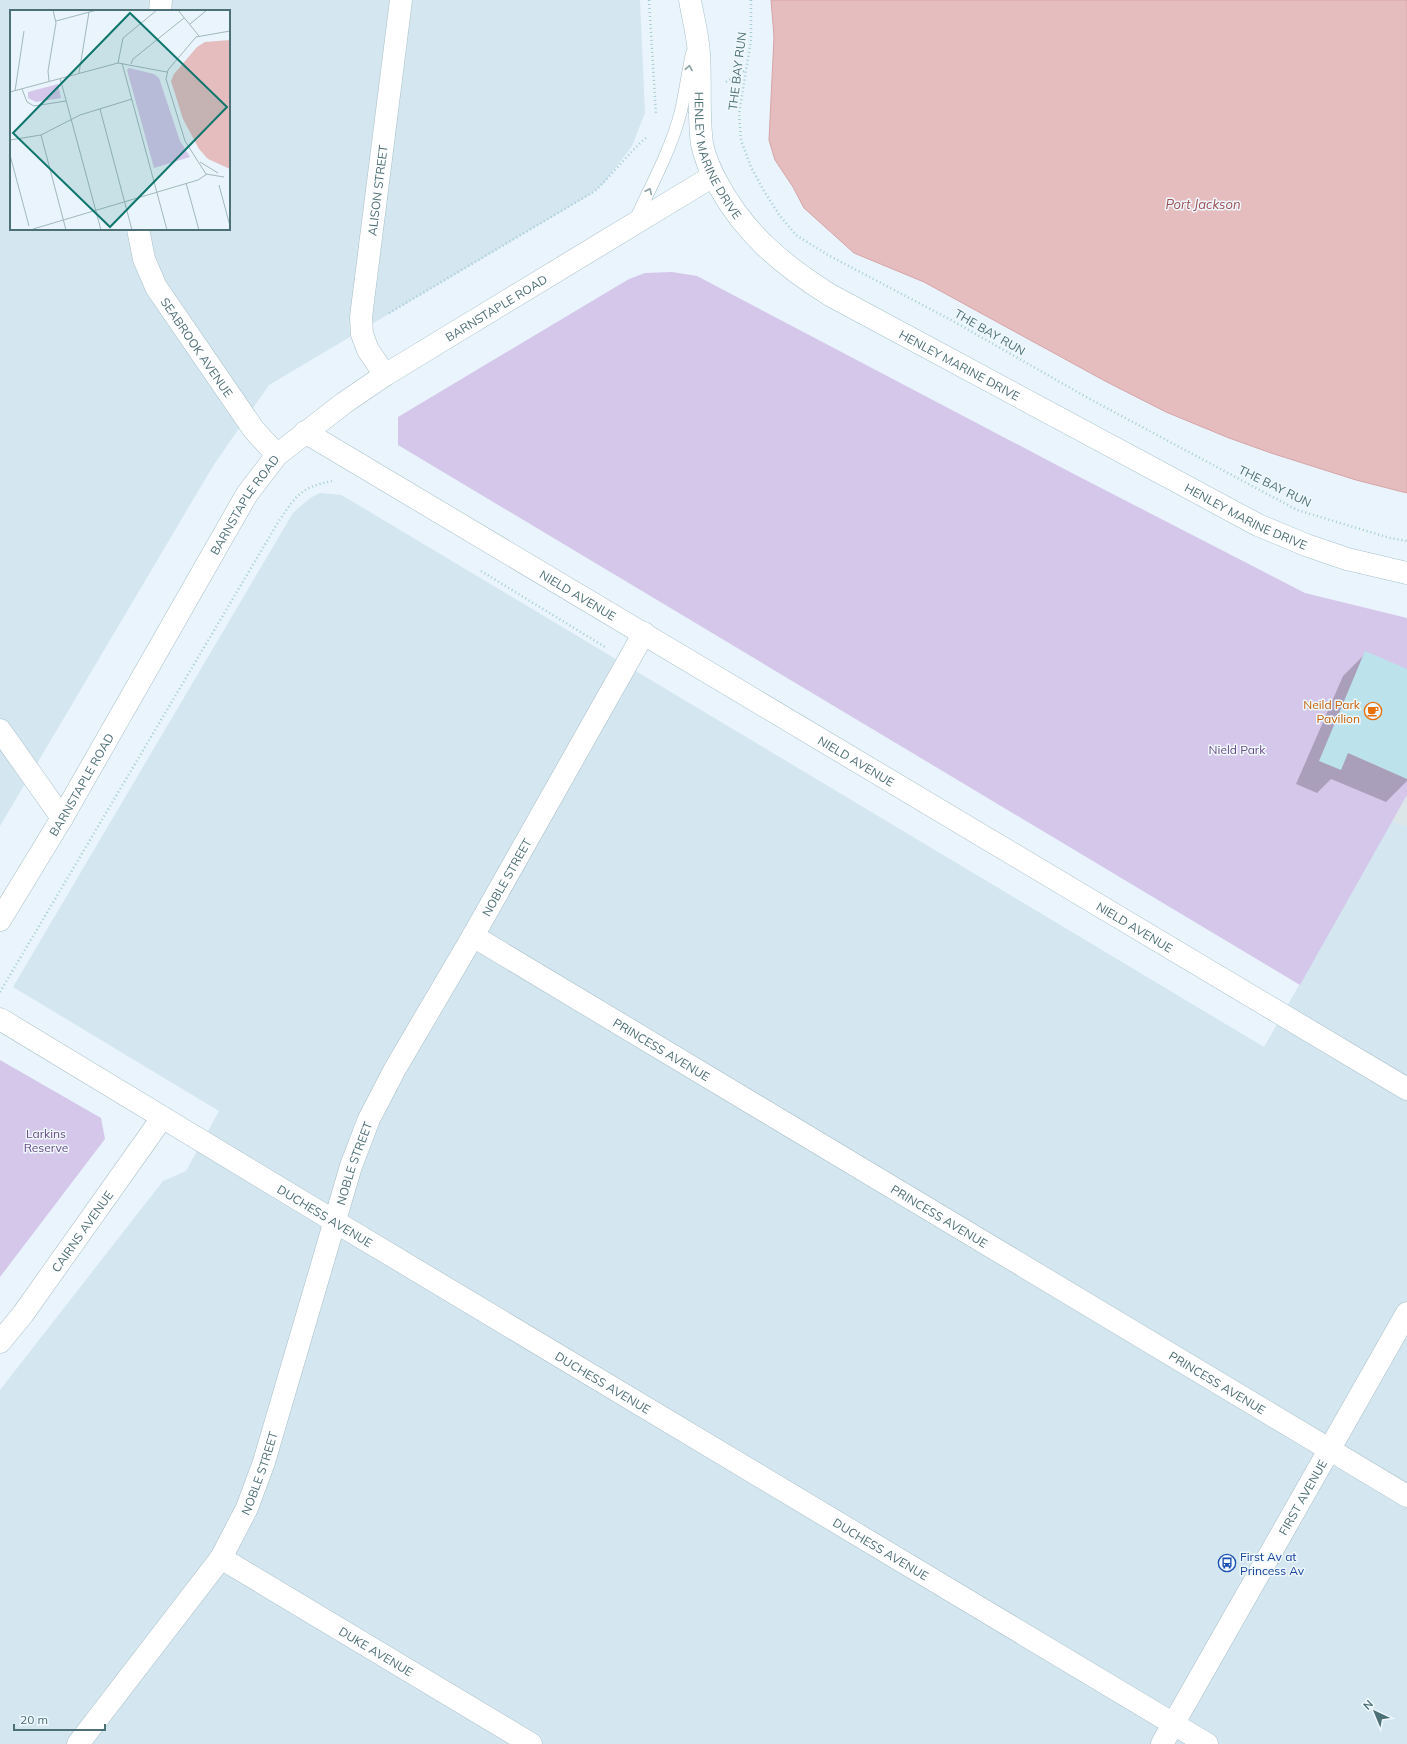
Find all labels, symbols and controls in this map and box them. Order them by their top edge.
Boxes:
inset map [10,10,230,230]
street label: THE BAY RUN [725,31,749,111]
one-way arrow [684,65,692,72]
street label: HENLEY MARINE DRIVE [692,92,745,222]
street label: ALISON STREET [364,143,390,237]
one-way arrow [644,188,652,196]
water label: Port Jackson [1165,196,1241,212]
street label: BARNSTAPLE ROAD [442,271,550,344]
street label: SEABROOK AVENUE [158,295,237,400]
street label: THE BAY RUN [952,306,1028,358]
street label: HENLEY MARINE DRIVE [897,326,1023,403]
street label: BARNSTAPLE ROAD [206,452,282,557]
street label: THE BAY RUN [1236,462,1314,510]
street label: HENLEY MARINE DRIVE [1182,480,1310,552]
street label: NIELD AVENUE [537,566,619,623]
place label: Neild Park Pavilion [1303,697,1361,726]
cafe icon: Neild Park Pavilion [1363,701,1383,721]
street label: BARNSTAPLE ROAD [45,730,117,839]
street label: NIELD AVENUE [816,732,897,789]
park label: Nield Park [1209,742,1266,757]
street label: NOBLE STREET [478,835,535,919]
street label: NIELD AVENUE [1094,898,1176,955]
street label: PRINCESS AVENUE [611,1014,713,1084]
street label: NOBLE STREET [332,1119,375,1207]
park label: Larkins Reserve [24,1126,68,1155]
street label: DUCHESS AVENUE [275,1181,376,1250]
street label: PRINCESS AVENUE [889,1181,991,1250]
street label: CAIRNS AVENUE [48,1187,116,1275]
street label: DUCHESS AVENUE [553,1348,654,1417]
street label: PRINCESS AVENUE [1166,1348,1268,1417]
street label: NOBLE STREET [237,1429,280,1517]
street label: FIRST AVENUE [1275,1457,1330,1537]
street label: DUCHESS AVENUE [831,1514,931,1583]
place label: First Av at Princess Av [1240,1549,1305,1578]
bus stop icon: First Av at Princess Av [1217,1553,1237,1573]
street label: DUKE AVENUE [336,1623,416,1679]
north arrow [1355,1692,1395,1732]
text: N [1360,1697,1376,1713]
scale bar [14,1706,105,1732]
text: 20 m [20,1712,48,1727]

